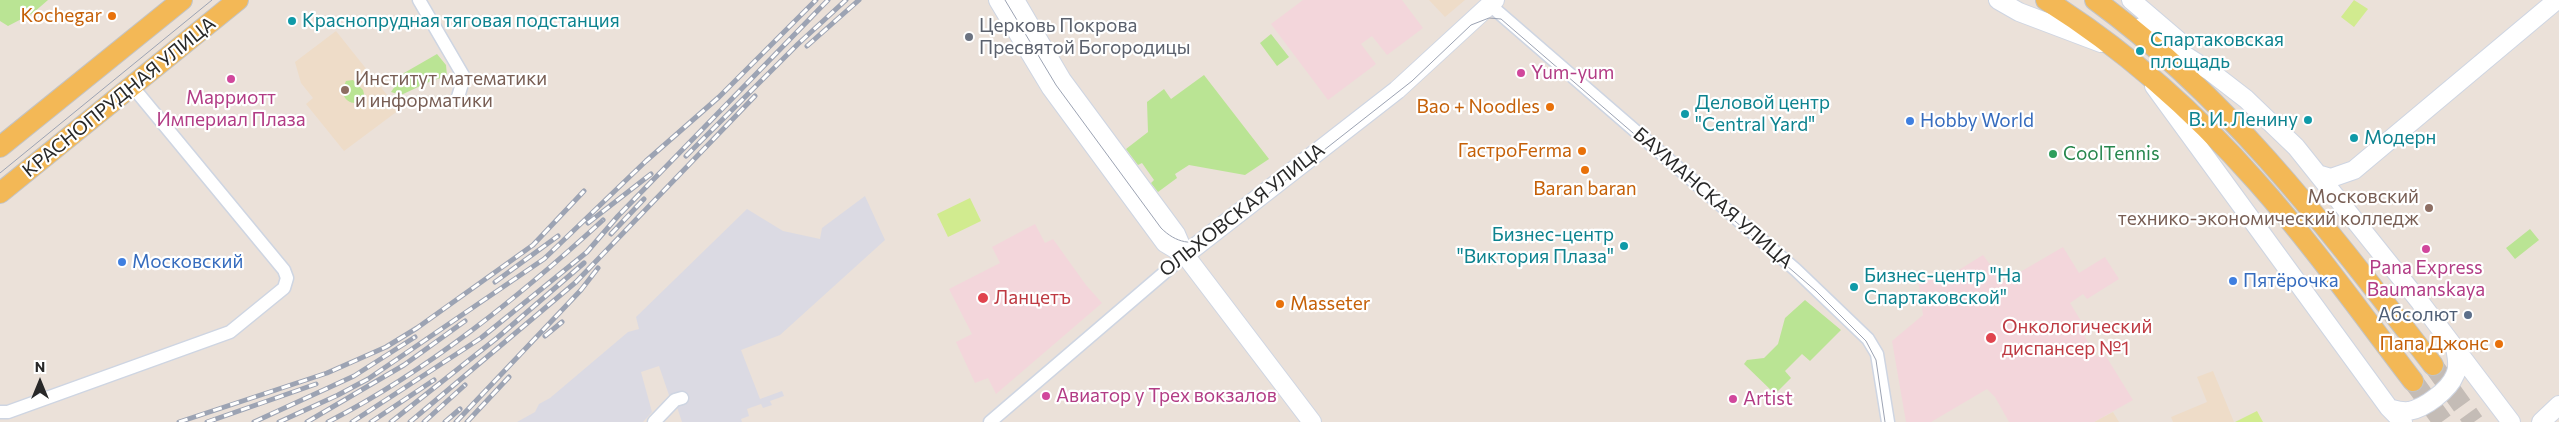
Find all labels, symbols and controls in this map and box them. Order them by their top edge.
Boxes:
place label: Kochegar [21,5,102,27]
marker: Kochegar [106,10,118,22]
place label: Краснопрудная тяговая подстанция [302,10,620,32]
street label: КРАСНОПРУДНАЯ УЛИЦА [18,12,220,182]
marker: Краснопрудная тяговая подстанция [286,15,298,27]
place label: Церковь Покрова Пресвятой Богородицы [979,15,1190,59]
place label: Спартаковская площадь [2150,29,2284,73]
marker: Церковь Покрова Пресвятой Богородицы [963,31,975,43]
marker: Спартаковская площадь [2134,45,2146,57]
place label: Yum-yum [1531,62,1614,84]
marker: Yum-yum [1515,67,1527,79]
place label: Институт математики и информатики [355,68,547,112]
marker: Марриотт Империал Плаза [225,73,237,85]
marker: Институт математики и информатики [339,84,351,96]
place label: Марриотт Империал Плаза [156,87,306,131]
place label: Деловой центр "Central Yard" [1695,92,1830,136]
place label: Bao + Noodles [1417,96,1540,118]
marker: Bao + Noodles [1544,101,1556,113]
marker: Деловой центр "Central Yard" [1679,108,1691,120]
place label: В. И. Ленину [2188,109,2298,131]
place label: Hobby World [1920,110,2034,132]
marker: В. И. Ленину [2302,114,2314,126]
marker: Hobby World [1904,115,1916,127]
street label: БАУМАНСКАЯ УЛИЦА [1629,123,1797,273]
place label: Модерн [2364,127,2436,149]
marker: Модерн [2348,132,2360,144]
street label: ОЛЬХОВСКАЯ УЛИЦА [1155,138,1329,282]
place label: ГастроFerma [1458,140,1572,162]
place label: CoolTennis [2063,143,2160,165]
marker: ГастроFerma [1576,145,1588,157]
marker: CoolTennis [2047,148,2059,160]
marker: Baran baran [1579,164,1591,176]
place label: Baran baran [1533,178,1637,200]
place label: Московский технико-экономический колледж [2118,186,2419,230]
marker: Московский технико-экономический колледж [2423,202,2435,214]
place label: Бизнес-центр "Виктория Плаза" [1457,224,1614,268]
marker: Бизнес-центр "Виктория Плаза" [1618,240,1630,252]
marker: Pana Express Baumanskaya [2420,243,2432,255]
place label: Московский [132,251,243,273]
marker: Московский [116,256,128,268]
place label: Pana Express Baumanskaya [2367,257,2485,301]
place label: Бизнес-центр "На Спартаковской" [1864,265,2021,309]
place label: Пятёрочка [2243,270,2339,292]
marker: Пятёрочка [2227,275,2239,287]
marker: Бизнес-центр "На Спартаковской" [1848,281,1860,293]
place label: Ланцетъ [994,287,1071,309]
marker: Ланцетъ [976,291,990,305]
place label: Masseter [1290,293,1370,315]
marker: Masseter [1274,298,1286,310]
place label: Абсолют [2378,304,2458,326]
marker: Абсолют [2462,309,2474,321]
place label: Онкологический диспансер №1 [2002,316,2152,360]
marker: Онкологический диспансер №1 [1984,331,1998,345]
place label: Папа Джонс [2380,333,2489,355]
marker: Папа Джонс [2493,338,2505,350]
north arrow [15,357,65,407]
text: N [35,358,45,375]
place label: Авиатор у Трех вокзалов [1056,385,1277,407]
place label: Artist [1743,388,1793,410]
marker: Авиатор у Трех вокзалов [1040,390,1052,402]
marker: Artist [1727,393,1739,405]

